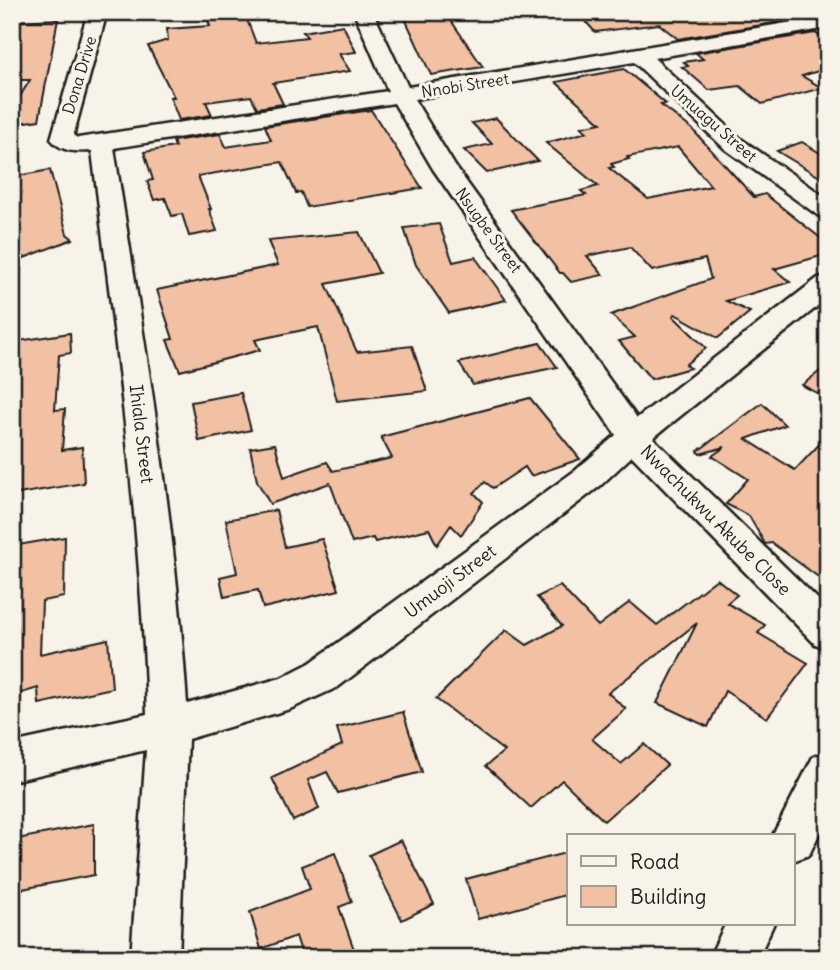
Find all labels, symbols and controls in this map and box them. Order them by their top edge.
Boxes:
street label: Dona Drive [58,34,100,116]
street label: Nnobi Street [420,68,511,102]
street label: Umuagu Street [667,80,762,166]
street label: Nsugbe Street [451,184,527,277]
street label: Ihiala Street [125,383,159,485]
street label: Nwachukwu Akube Close [636,440,796,600]
street label: Umuoji Street [400,539,500,623]
legend [567,834,794,925]
text: Road [630,848,679,875]
text: Building [630,883,706,910]

